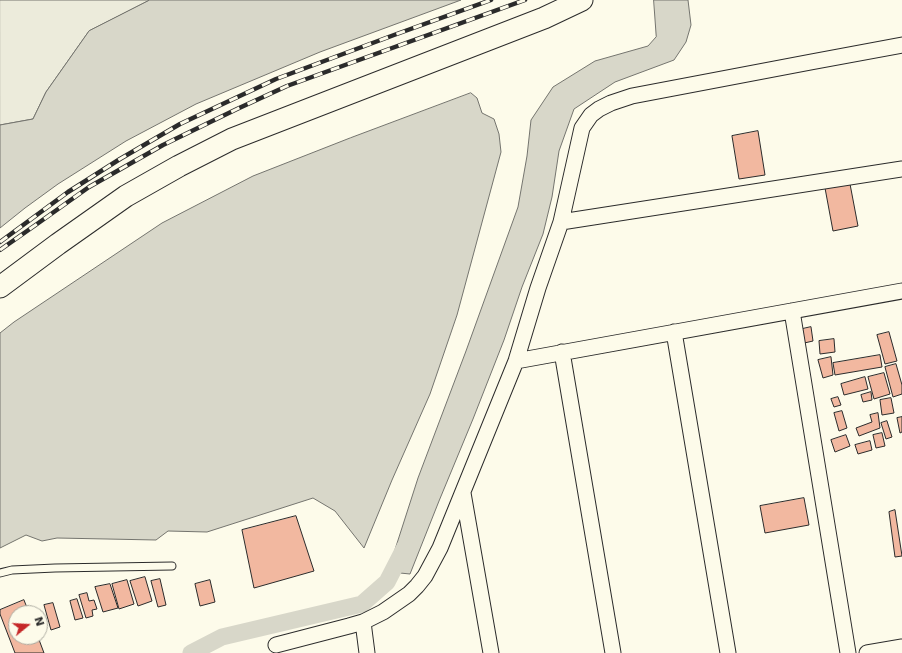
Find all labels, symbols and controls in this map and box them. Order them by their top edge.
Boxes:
north arrow [8,605,48,645]
text: N [31,615,47,628]

